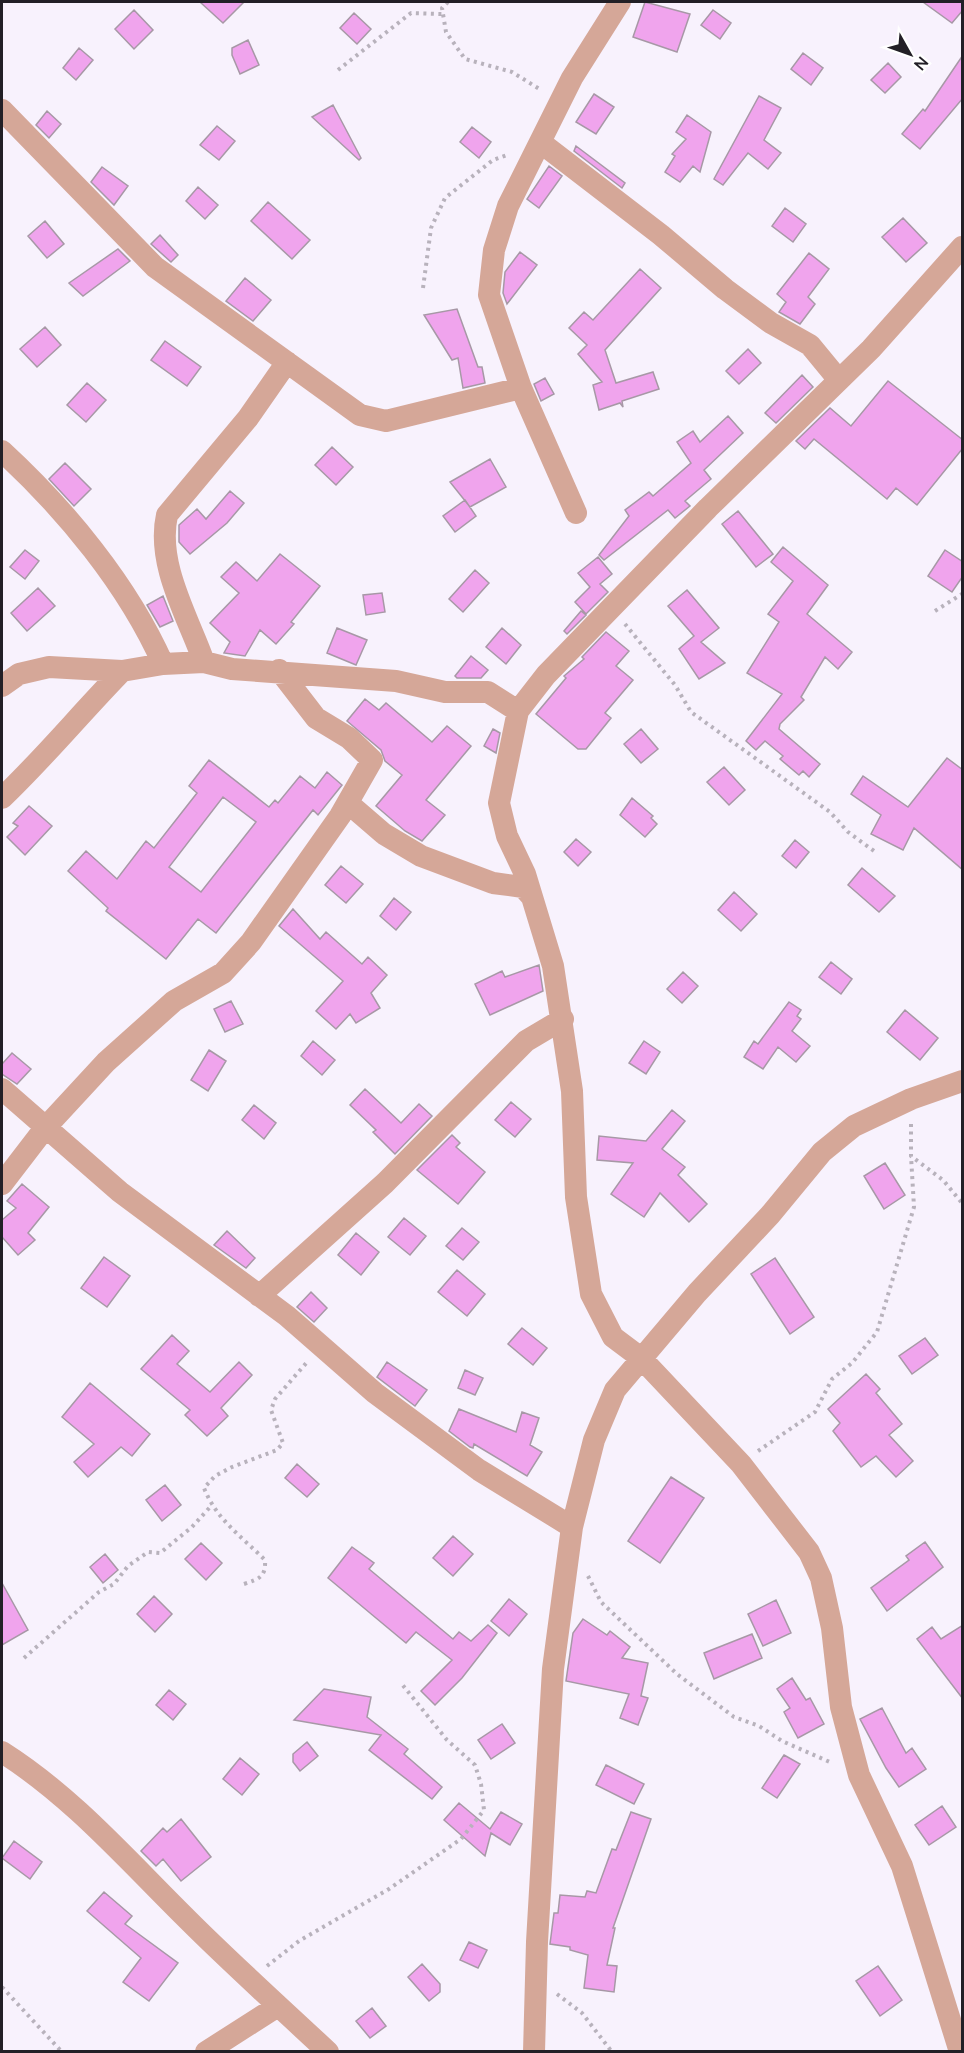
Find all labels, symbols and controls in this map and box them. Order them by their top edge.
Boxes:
north arrow [880,24,940,84]
text: N [910,53,933,75]

